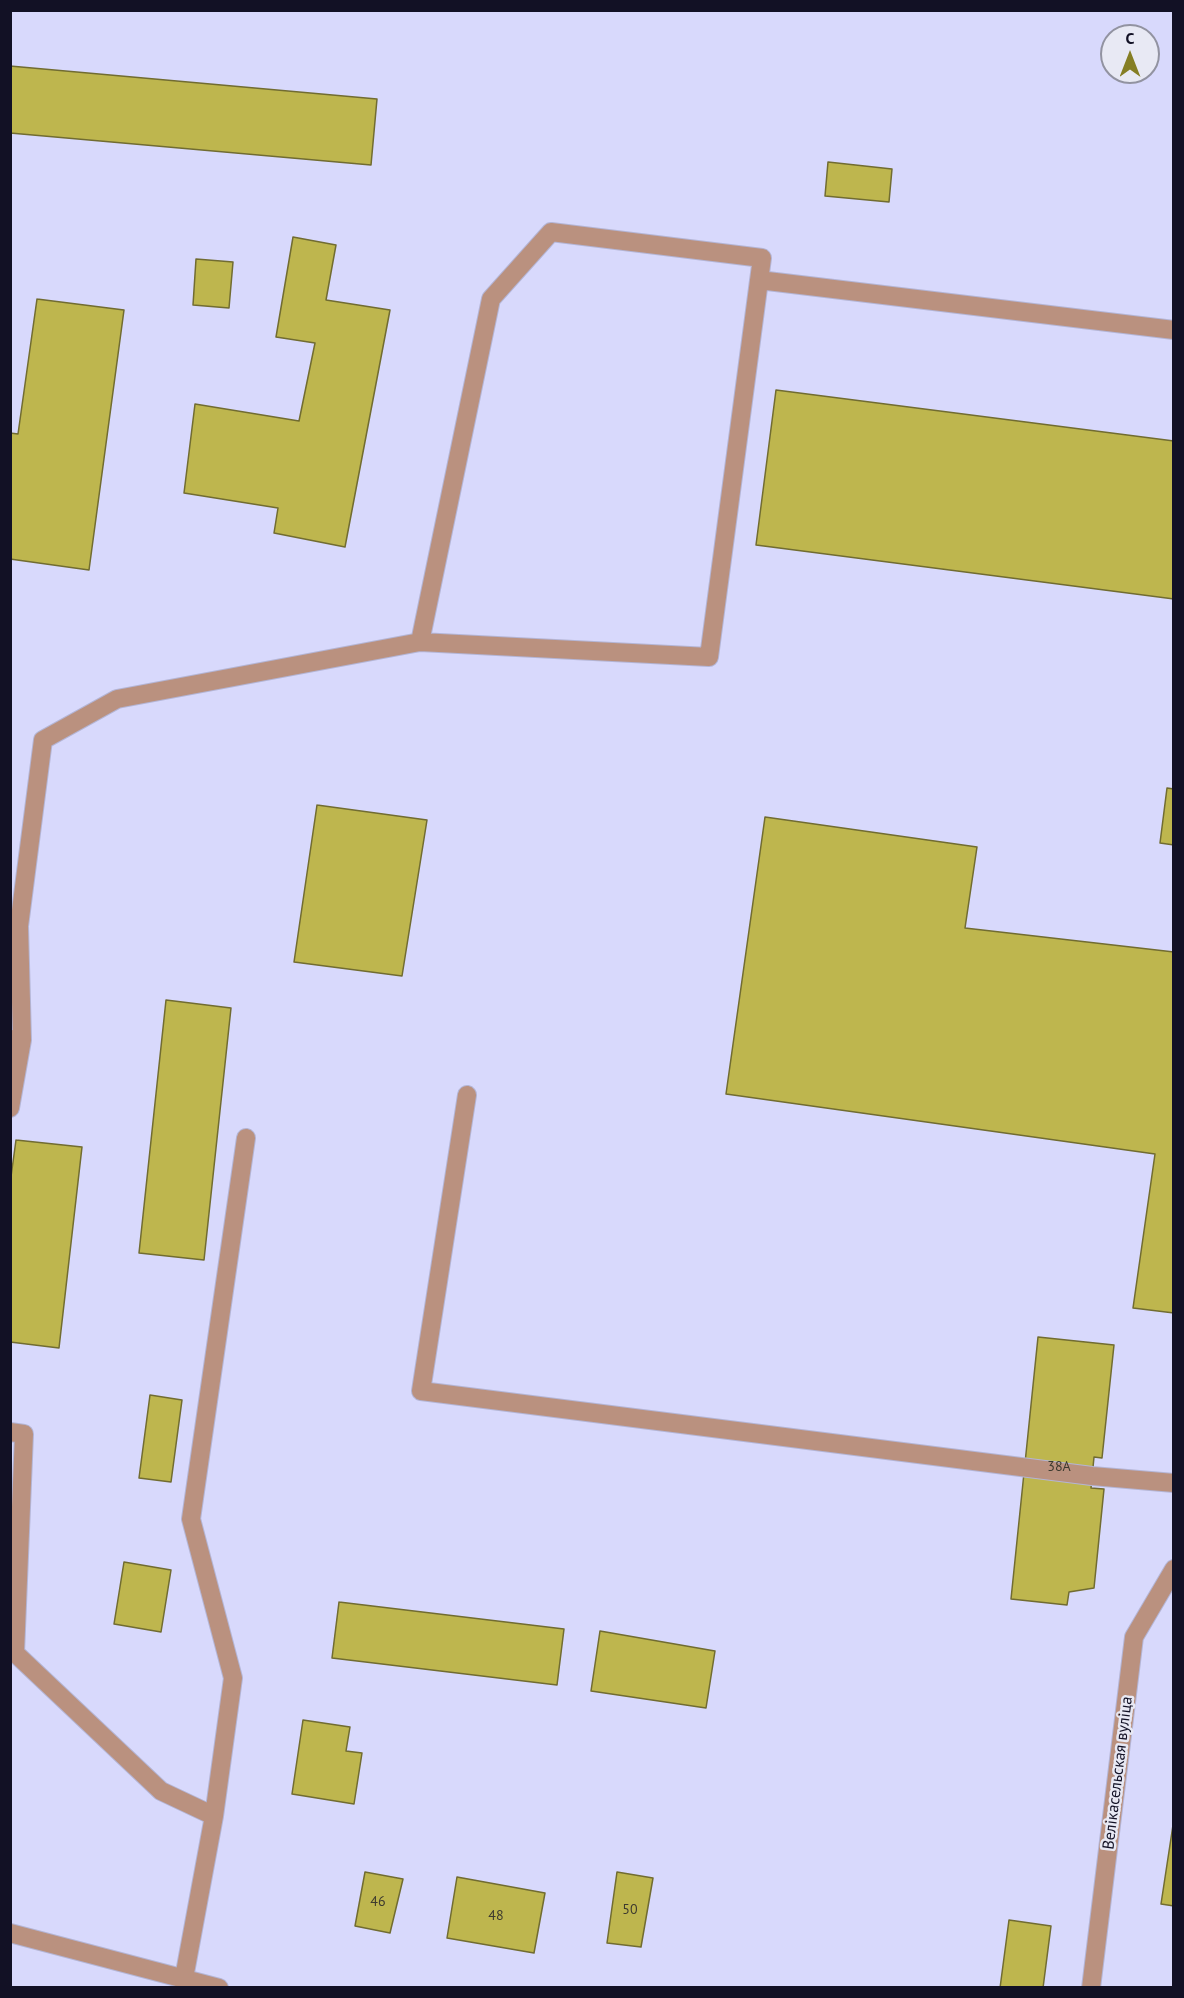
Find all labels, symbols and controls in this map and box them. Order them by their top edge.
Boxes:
north arrow [1100,24,1160,84]
text: С [1126,28,1134,48]
house number: 38А [1047,1459,1071,1475]
street label: Велікасельская вуліца [1099,1695,1137,1851]
house number: 46 [370,1894,386,1910]
house number: 50 [622,1902,638,1918]
house number: 48 [488,1908,504,1924]

